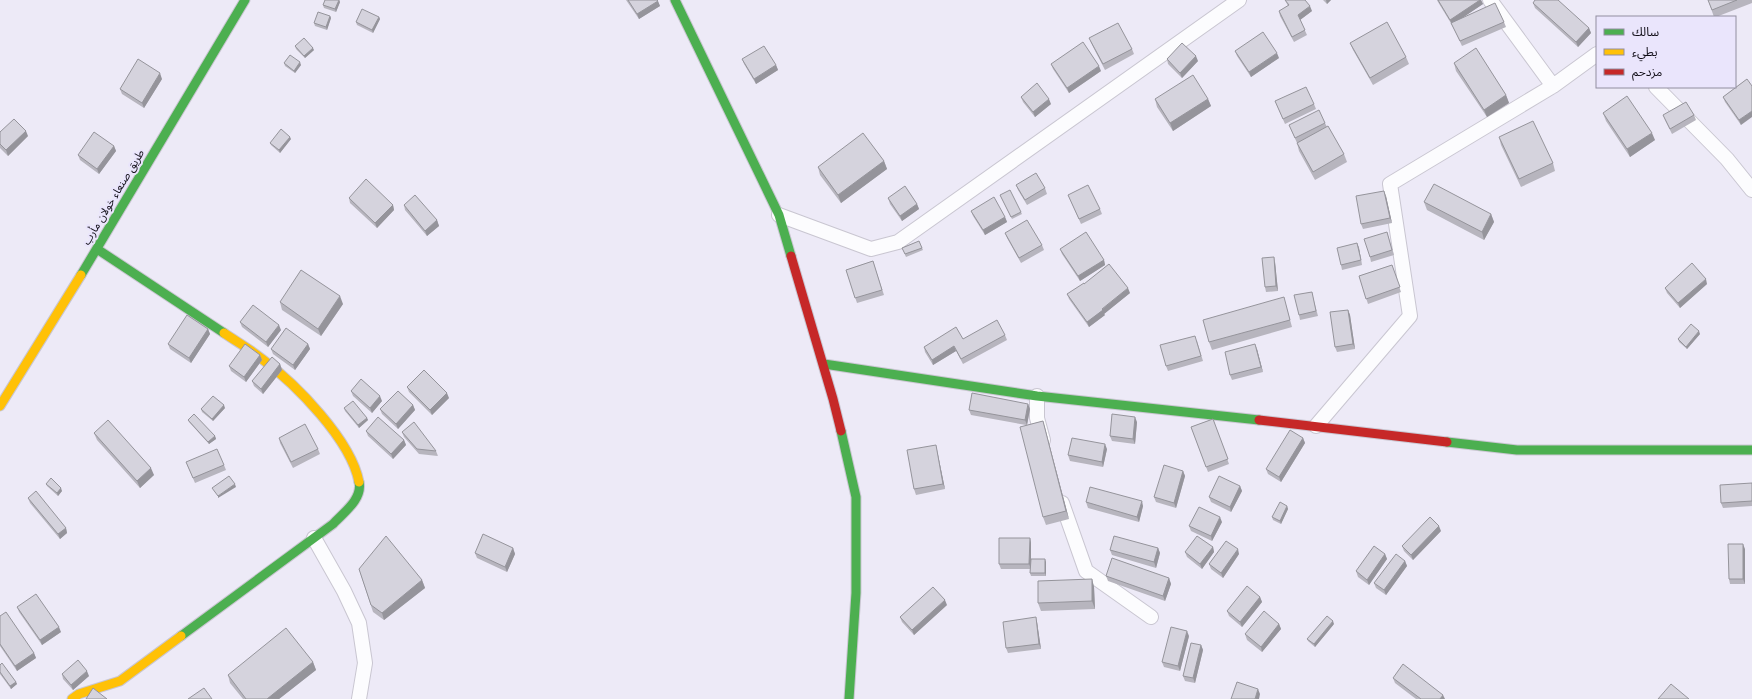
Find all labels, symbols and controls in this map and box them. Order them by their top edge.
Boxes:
legend [1596,16,1736,88]
text: سالك [1632,24,1659,39]
text: بطيء [1632,44,1658,62]
text: مزدحم [1632,64,1662,81]
street label: طريق صنعاء خولان مأرب [79,147,147,247]

